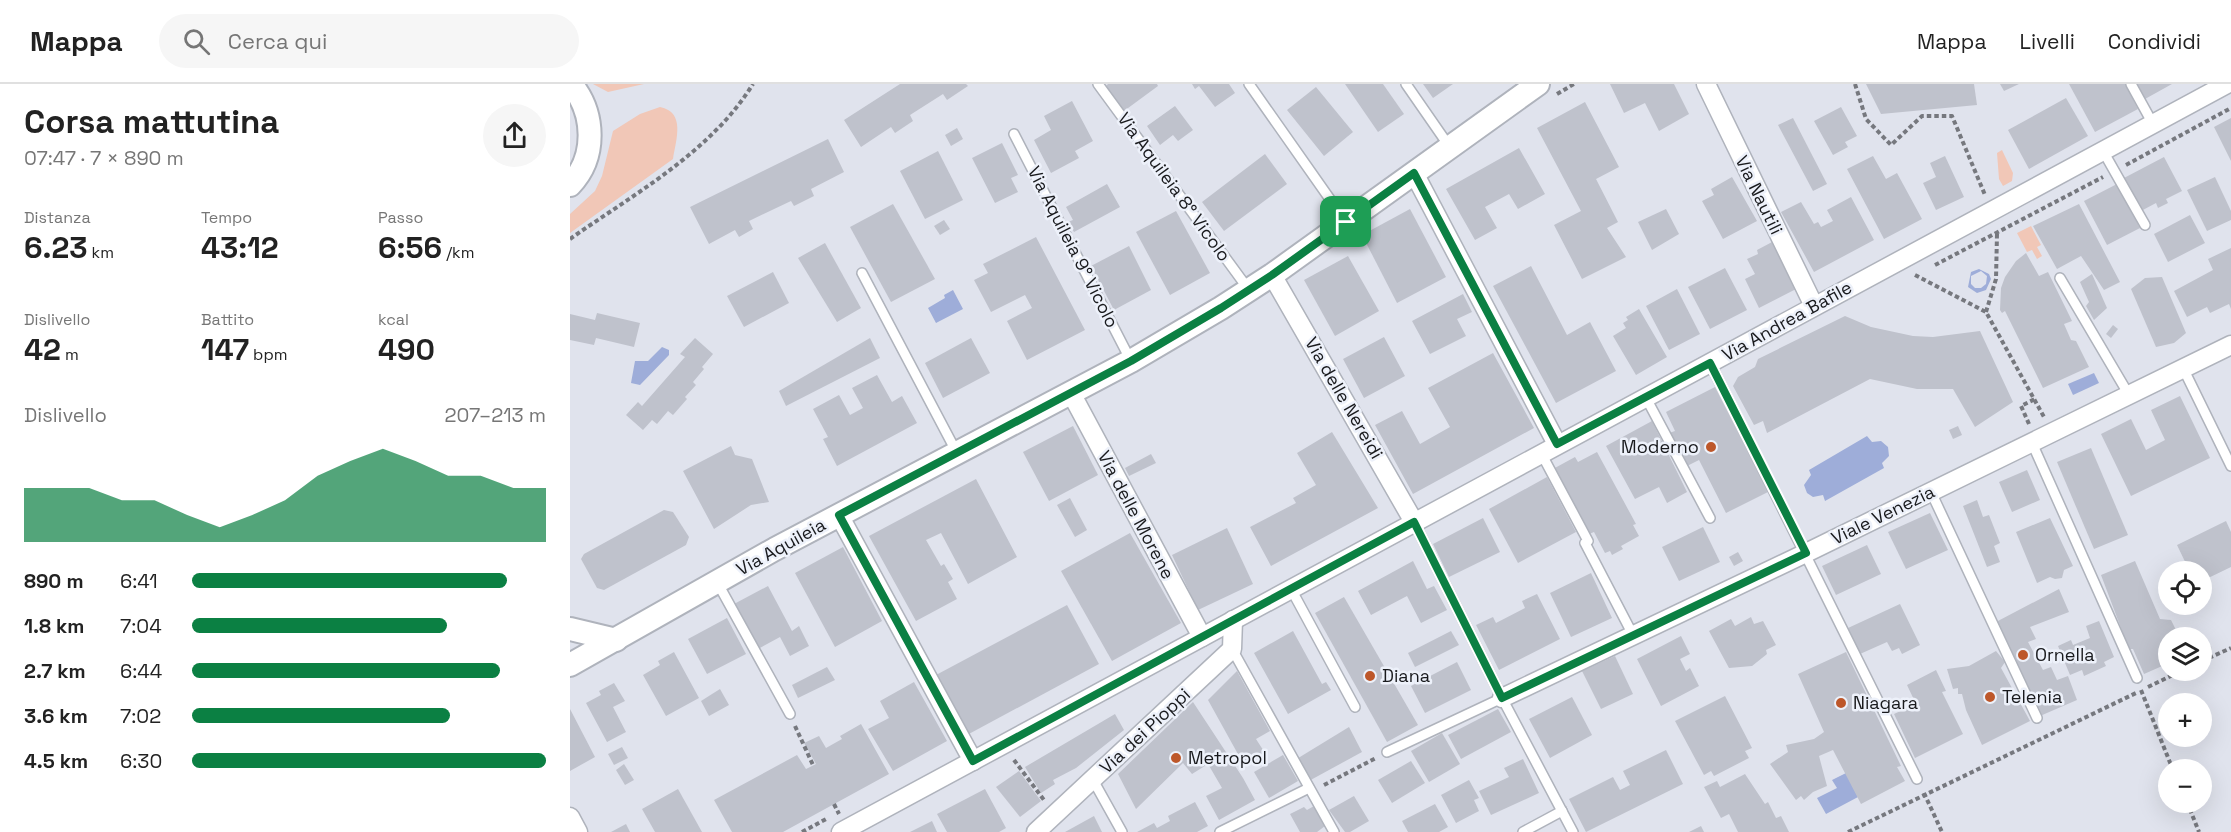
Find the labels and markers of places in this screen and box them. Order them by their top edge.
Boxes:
pin [1320,196,1371,247]
place label: Moderno [1621,435,1699,458]
marker: Moderno [1704,440,1718,454]
place label: Ornella [2035,643,2095,666]
marker: Ornella [2016,648,2030,662]
place label: Diana [1382,664,1430,687]
marker: Diana [1363,669,1377,683]
place label: Telenia [2002,685,2062,708]
marker: Telenia [1983,690,1997,704]
place label: Niagara [1853,691,1918,714]
marker: Niagara [1834,696,1848,710]
place label: Metropol [1188,746,1267,769]
marker: Metropol [1169,751,1183,765]

